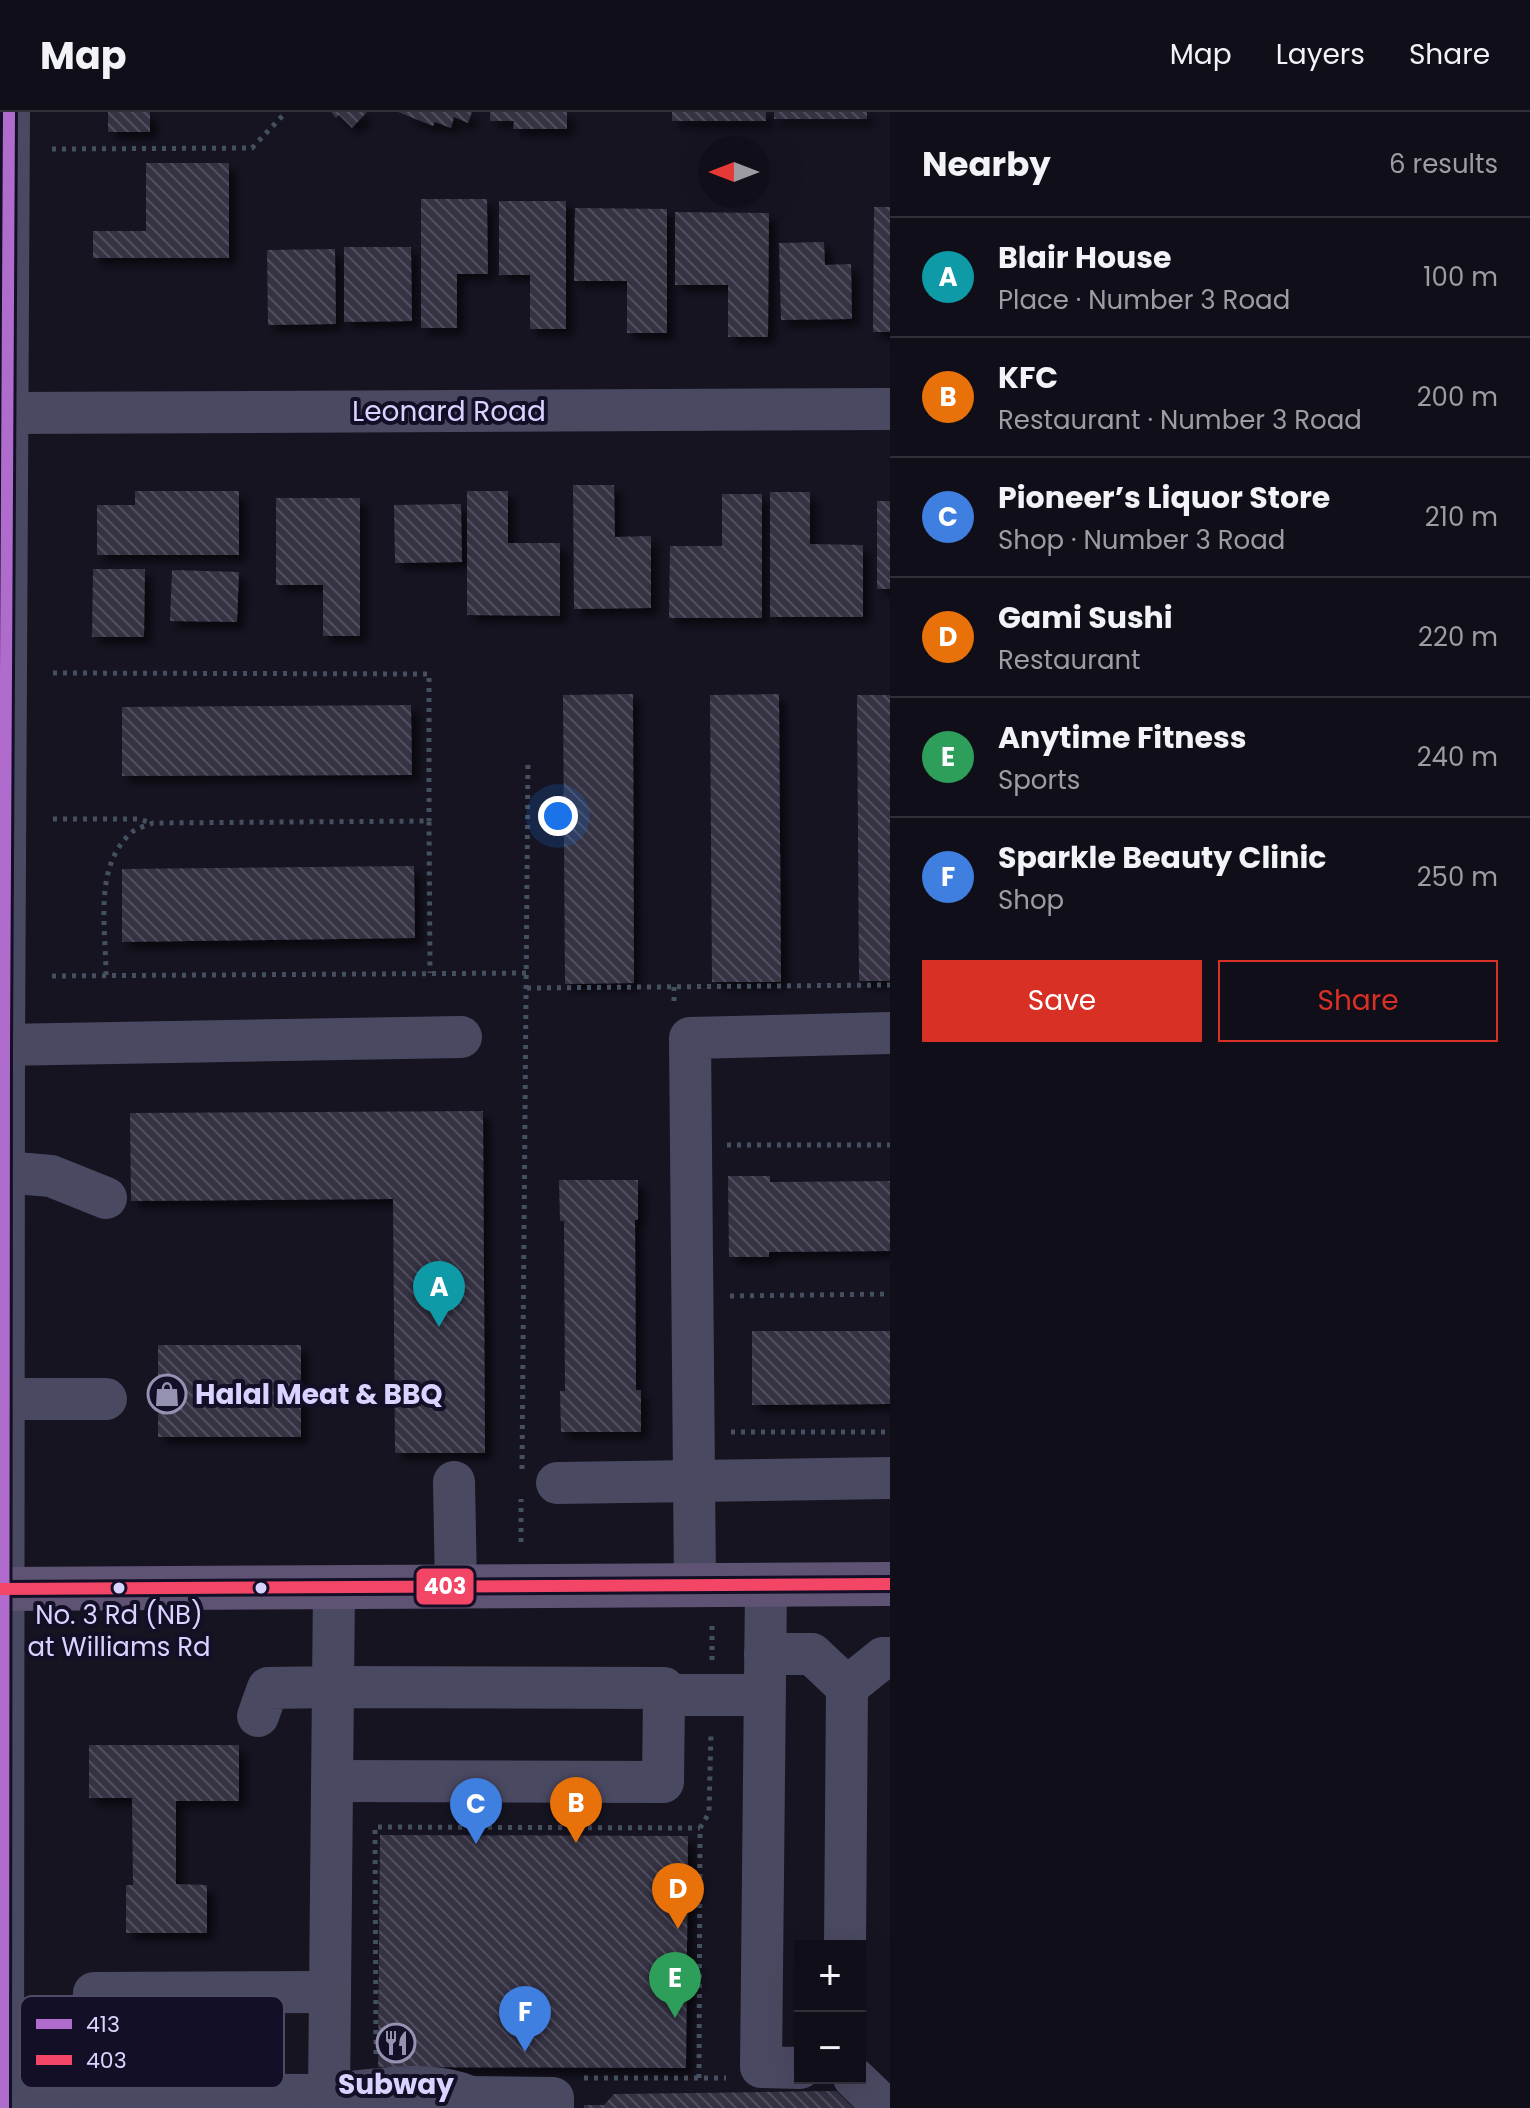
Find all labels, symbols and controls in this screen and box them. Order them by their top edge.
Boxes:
text: Map [40,29,127,82]
text: Map [1170,35,1232,74]
text: Layers [1276,35,1365,74]
text: Share [1409,35,1490,74]
north arrow [698,136,770,208]
text: Nearby [922,140,1051,188]
text: 6 results [1389,146,1498,182]
text: Blair House [998,236,1172,279]
text: A [938,259,958,295]
text: 100 m [1423,259,1498,295]
text: Place · Number 3 Road [998,282,1290,318]
text: KFC [998,356,1058,399]
text: B [939,379,957,415]
text: 200 m [1417,379,1498,415]
street label: Leonard Road [352,392,546,431]
text: Restaurant · Number 3 Road [998,402,1362,438]
text: Pioneer’s Liquor Store [998,476,1330,519]
text: C [938,499,958,535]
text: 210 m [1425,499,1498,535]
text: Shop · Number 3 Road [998,522,1285,558]
text: Gami Sushi [998,596,1173,639]
text: D [939,619,957,655]
text: 220 m [1418,619,1498,655]
text: Restaurant [998,642,1141,678]
text: Anytime Fitness [998,716,1247,759]
text: E [941,739,955,775]
text: 240 m [1417,739,1498,775]
text: Sports [998,762,1080,798]
your location [538,796,578,836]
text: Sparkle Beauty Clinic [998,836,1326,879]
text: F [941,859,955,895]
text: 250 m [1417,859,1498,895]
text: Shop [998,882,1064,918]
button: Save [922,960,1202,1042]
button: Share [1218,960,1498,1042]
pin: A [413,1261,465,1327]
shop icon: Halal Meat & BBQ [146,1373,188,1415]
place label: Halal Meat & BBQ [195,1375,442,1414]
line badge: 403 [415,1567,475,1606]
text: 403 [424,1571,466,1602]
marker: No. 3 Rd (NB) at Williams Rd [111,1580,127,1596]
unlabelled marker [253,1580,269,1596]
place label: No. 3 Rd (NB) at Williams Rd [27,1597,211,1665]
pin: B [550,1777,602,1843]
pin: C [450,1778,502,1844]
pin: D [652,1863,704,1929]
map controls [794,1940,866,2084]
button: + [794,1940,866,2012]
pin: E [649,1952,701,2018]
pin: F [499,1986,551,2052]
legend [20,1996,284,2088]
text: 413 [86,2009,120,2040]
button: − [794,2012,866,2084]
restaurant icon: Subway [375,2022,417,2064]
text: 403 [86,2045,127,2076]
place label: Subway [338,2065,454,2104]

